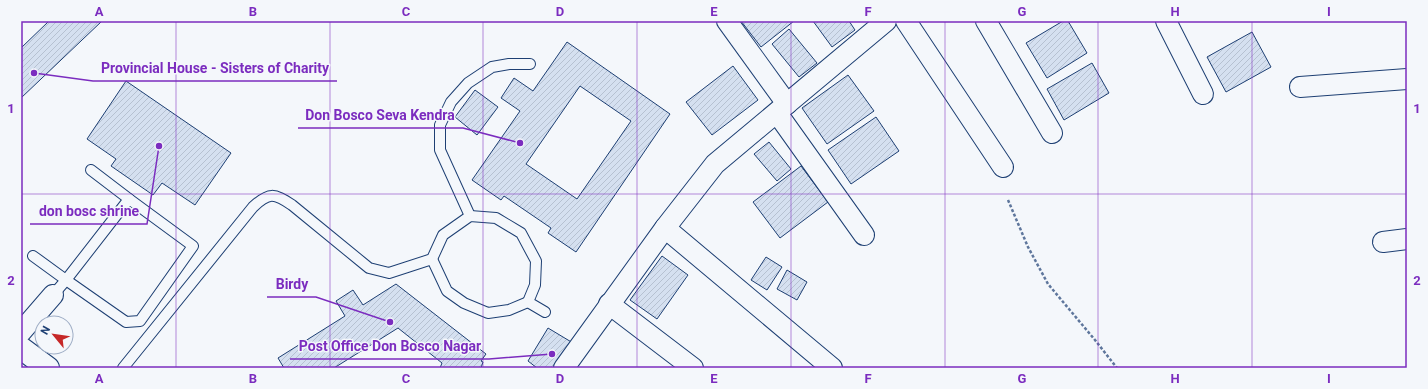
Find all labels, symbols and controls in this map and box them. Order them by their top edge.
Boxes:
text: A [95,4,104,19]
text: B [249,4,257,19]
text: C [402,4,411,19]
text: D [556,4,564,19]
text: E [710,4,718,19]
text: F [864,4,872,19]
text: G [1018,4,1027,19]
text: H [1170,4,1180,19]
text: I [1327,4,1331,19]
callout: Provincial House - Sisters of Charity [93,55,337,81]
text: Provincial House - Sisters of Charity [101,60,330,76]
text: 1 [7,101,15,116]
text: 1 [1413,101,1421,116]
callout: Don Bosco Seva Kendra [298,102,463,128]
text: Don Bosco Seva Kendra [305,107,455,123]
callout: don bosc shrine [30,198,147,224]
text: don bosc shrine [39,203,139,219]
callout: Birdy [267,271,316,297]
text: 2 [7,273,15,288]
text: 2 [1413,273,1421,288]
text: Birdy [276,276,309,292]
north arrow [34,315,74,355]
text: N [38,324,53,337]
callout: Post Office Don Bosco Nagar [290,333,489,359]
text: Post Office Don Bosco Nagar [299,338,481,354]
text: A [95,371,104,386]
text: B [249,371,257,386]
text: C [402,371,411,386]
text: D [556,371,564,386]
text: E [710,371,718,386]
text: F [864,371,872,386]
text: G [1018,371,1027,386]
text: H [1170,371,1180,386]
text: I [1327,371,1331,386]

